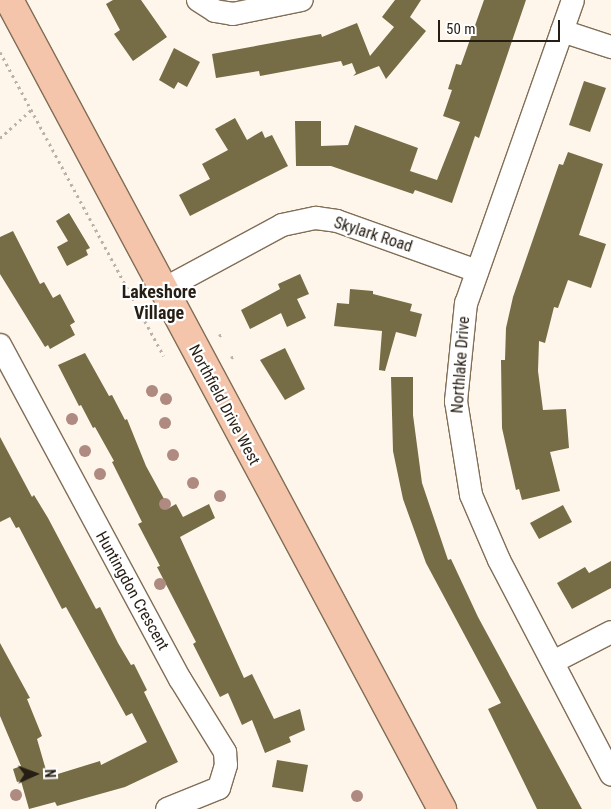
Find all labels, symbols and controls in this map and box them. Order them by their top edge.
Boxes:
scale bar [441,10,564,42]
text: 50 m [446,20,476,38]
street label: Skylark Road [331,213,415,257]
district label: Lakeshore Village [122,282,196,324]
street label: Northlake Drive [448,316,474,414]
street label: Northfield Drive West [184,342,264,468]
street label: Huntingdon Crescent [91,528,173,654]
north arrow [10,749,60,799]
text: N [42,769,58,778]

